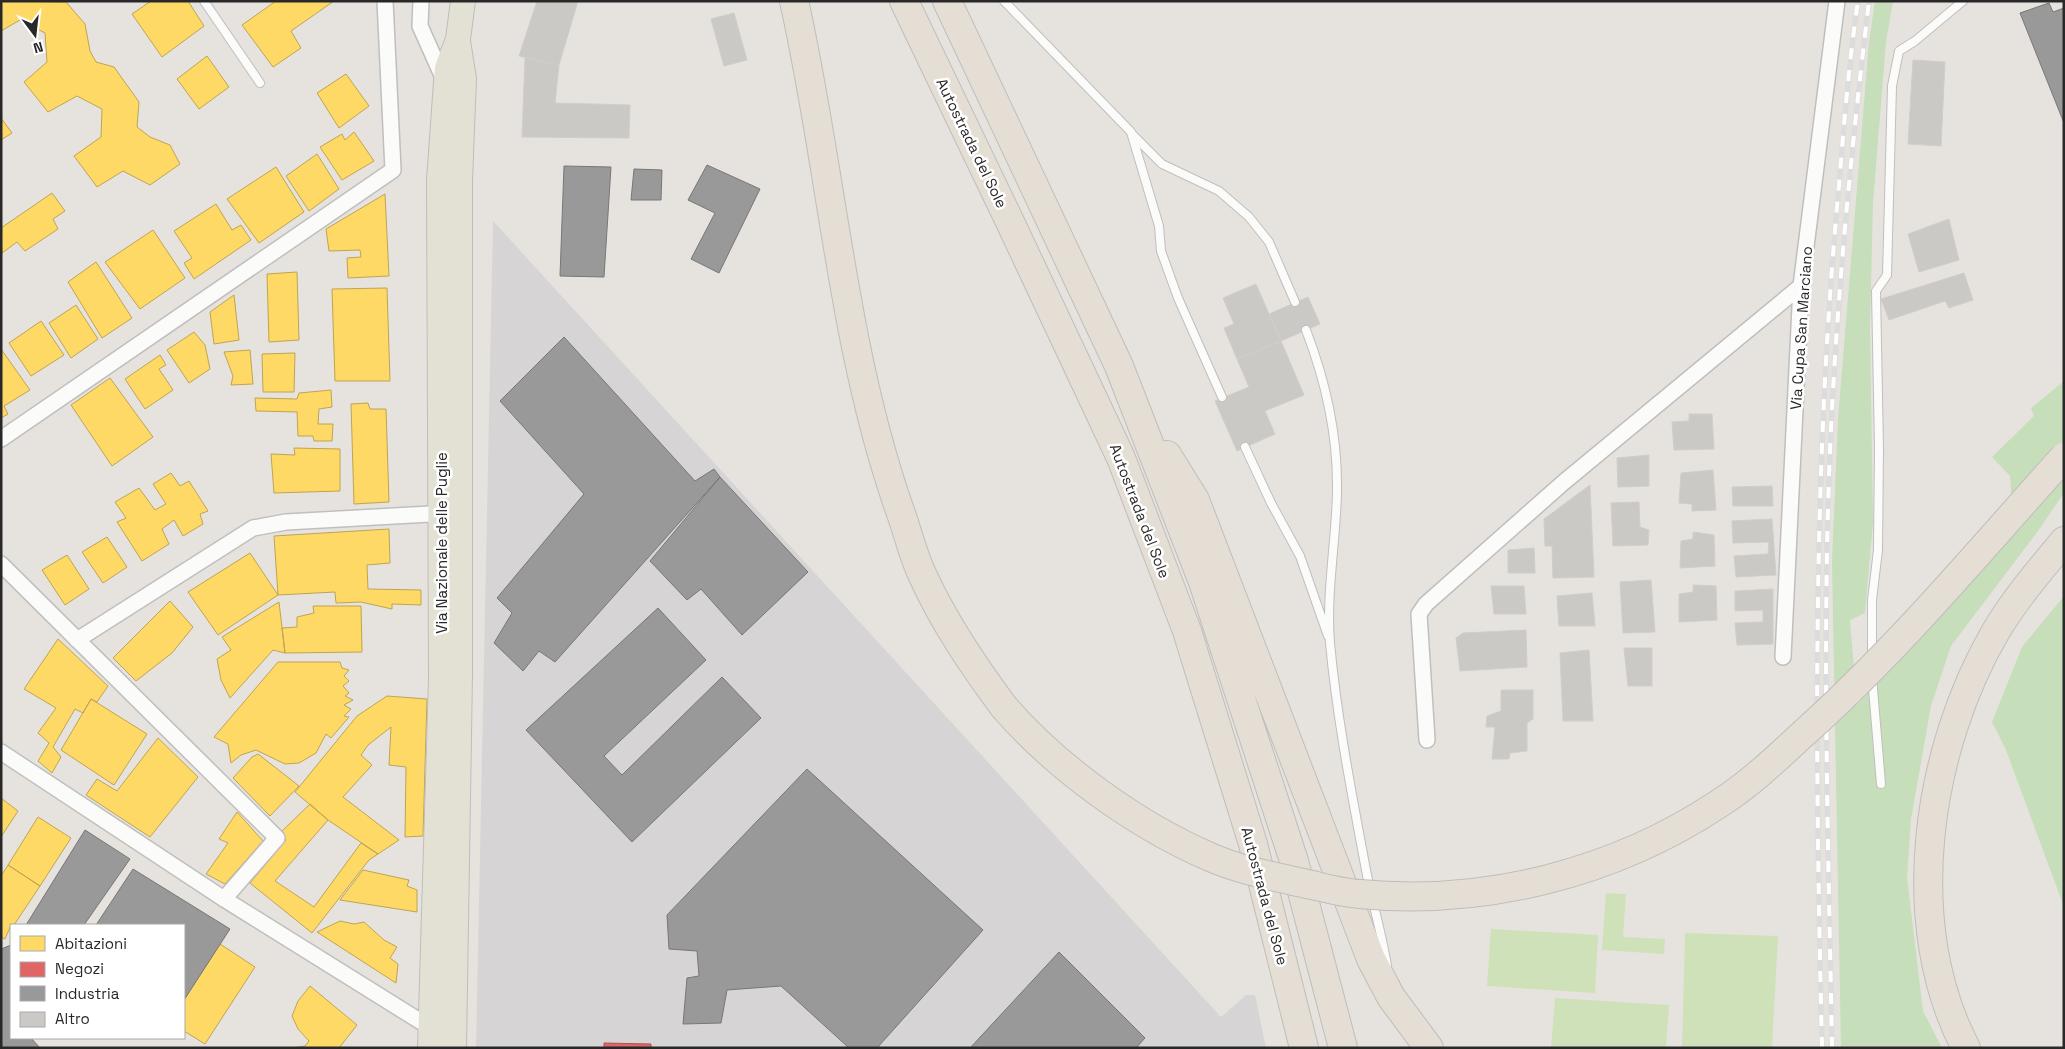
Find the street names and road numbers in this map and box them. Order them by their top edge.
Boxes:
street label: Autostrada del Sole [932,75,1012,211]
street label: Via Cupa San Marciano [1786,246,1816,410]
street label: Autostrada del Sole [1106,441,1174,581]
street label: Via Nazionale delle Puglie [432,452,451,634]
street label: Autostrada del Sole [1237,825,1293,967]

